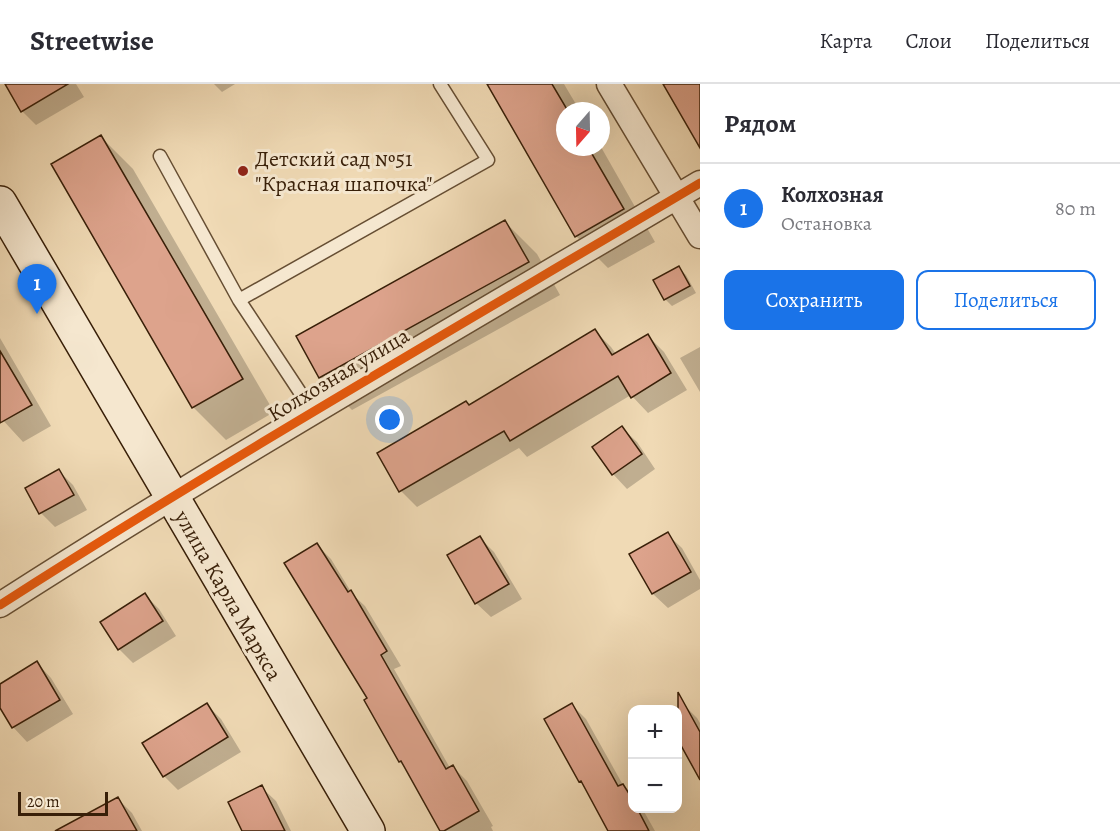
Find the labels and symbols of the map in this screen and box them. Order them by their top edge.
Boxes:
north arrow [556,102,610,156]
place label: Детский сад №51 "Красная шапочка" [255,144,433,199]
marker: Детский сад №51 "Красная шапочка" [236,164,250,178]
pin: 1 [18,264,57,314]
street label: Колхозная улица [262,320,416,429]
your location [375,405,404,434]
street label: улица Карла Маркса [167,504,290,687]
scale bar [18,789,108,816]

